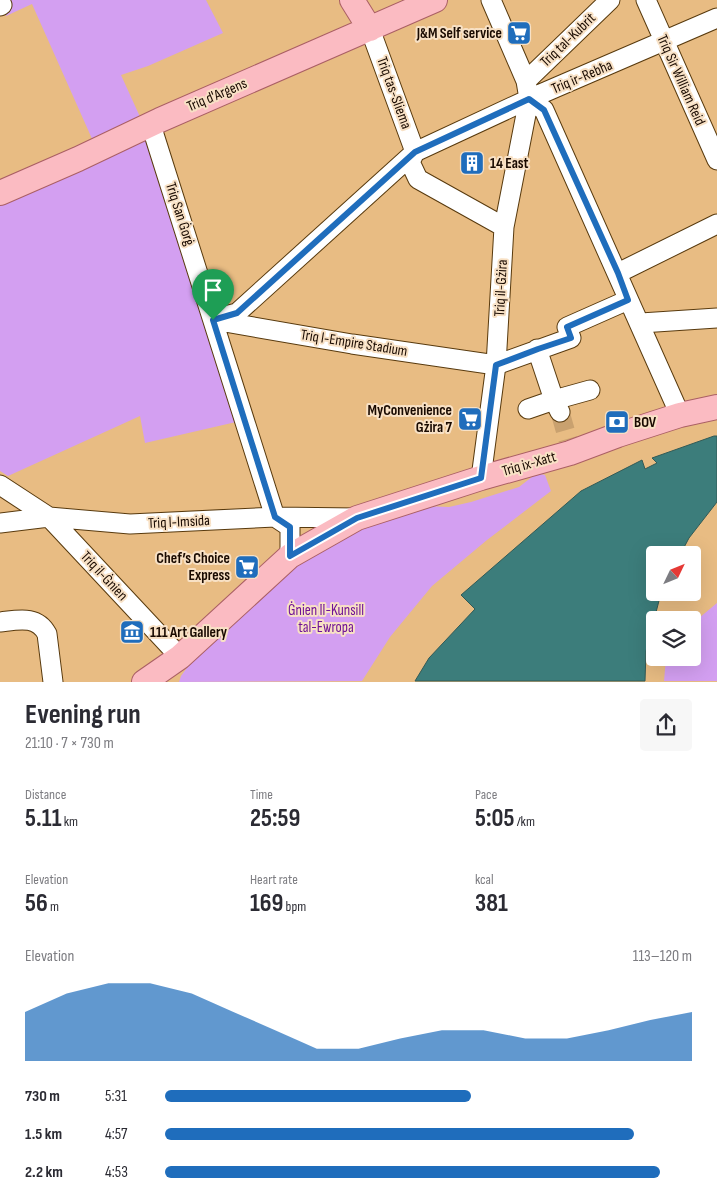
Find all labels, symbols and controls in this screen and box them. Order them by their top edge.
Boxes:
street label: Triq tal-Kubrit [536,9,600,71]
supermarket icon: J&M Self service [506,20,532,46]
place label: J&M Self service [416,24,502,43]
street label: Triq Sir William Reid [652,32,710,128]
street label: Triq tas-Sliema [372,54,416,132]
street label: Triq ir-Rebħa [549,56,616,98]
street label: Triq d'Argens [184,74,250,116]
building icon: 14 East [459,150,485,176]
place label: 14 East [490,154,529,173]
street label: Triq San Ġorġ [161,180,199,248]
street label: Triq il-Gżira [490,259,512,317]
pin [192,269,234,320]
icon: arrive [199,276,227,304]
street label: Triq l-Empire Stadium [299,325,409,361]
place label: MyConvenience Gżira 7 [367,401,452,437]
supermarket icon: MyConvenience Gżira 7 [457,406,483,432]
bank icon: BOV [604,409,630,435]
place label: BOV [634,413,657,432]
street label: Triq ix-Xatt [500,447,559,481]
street label: Triq l-Imsida [148,511,211,533]
north arrow [646,546,701,601]
map controls [646,546,701,666]
street label: Triq il-Ġnien [76,547,132,605]
place label: Chef’s Choice Express [156,549,230,585]
supermarket icon: Chef’s Choice Express [234,554,260,580]
park label: Ġnien Il-Kunsill tal-Ewropa [288,601,364,637]
button: layers [646,611,701,666]
museum icon: 111 Art Gallery [119,619,145,645]
place label: 111 Art Gallery [150,623,228,642]
text: Evening run [25,698,141,731]
button: share [640,699,692,751]
text: 21:10 · 7 × 730 m [25,734,114,753]
text: Distance [25,786,66,803]
text: Time [250,786,273,803]
text: Pace [475,786,497,803]
text: 5.11 [25,803,61,834]
text: 25:59 [250,803,300,834]
text: 5:05 [475,803,514,834]
text: km [61,813,78,830]
text: /km [514,813,535,830]
text: Elevation [25,871,68,888]
text: Heart rate [250,871,298,888]
text: kcal [475,871,494,888]
text: 56 [25,888,48,919]
text: 169 [250,888,283,919]
text: 381 [475,888,508,919]
text: m [48,898,59,915]
text: bpm [283,898,306,915]
text: Elevation [25,947,74,966]
text: 113–120 m [633,947,692,966]
text: 730 m [25,1087,60,1106]
text: 5:31 [105,1087,127,1106]
text: 1.5 km [25,1125,62,1144]
text: 4:57 [105,1125,127,1144]
text: 2.2 km [25,1163,63,1182]
text: 4:53 [105,1163,128,1182]

